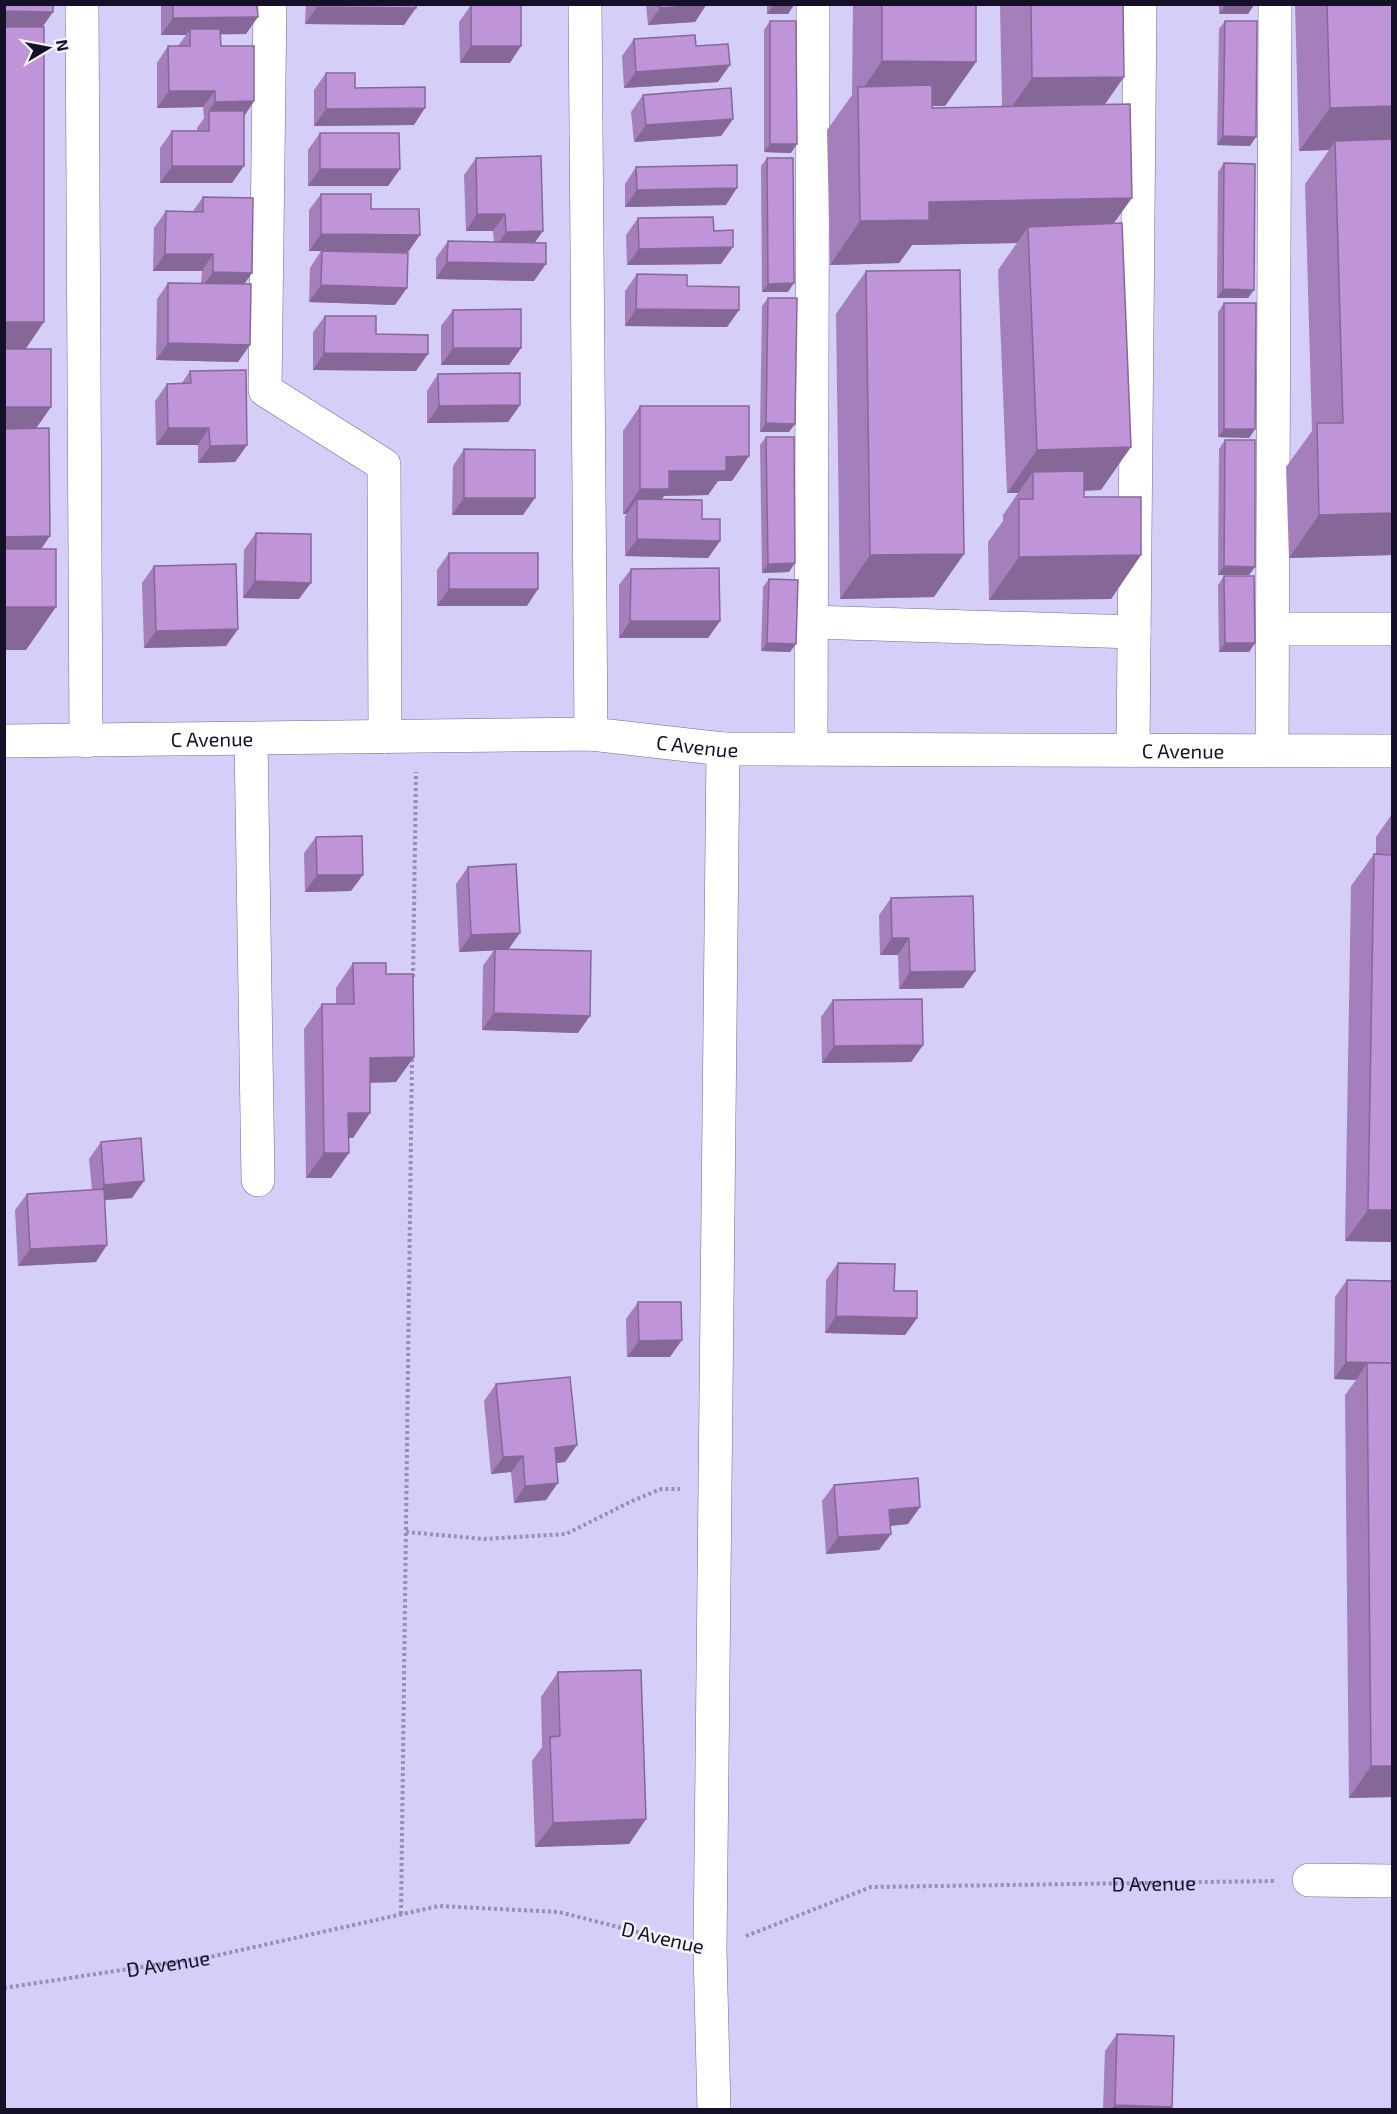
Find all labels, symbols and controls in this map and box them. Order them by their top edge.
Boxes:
north arrow [18,18,78,78]
text: N [53,38,74,53]
street label: C Avenue [171,726,253,751]
street label: C Avenue [655,729,738,761]
street label: C Avenue [1142,738,1224,762]
street label: D Avenue [1111,1870,1196,1895]
street label: D Avenue [619,1916,707,1958]
street label: D Avenue [125,1945,212,1981]

